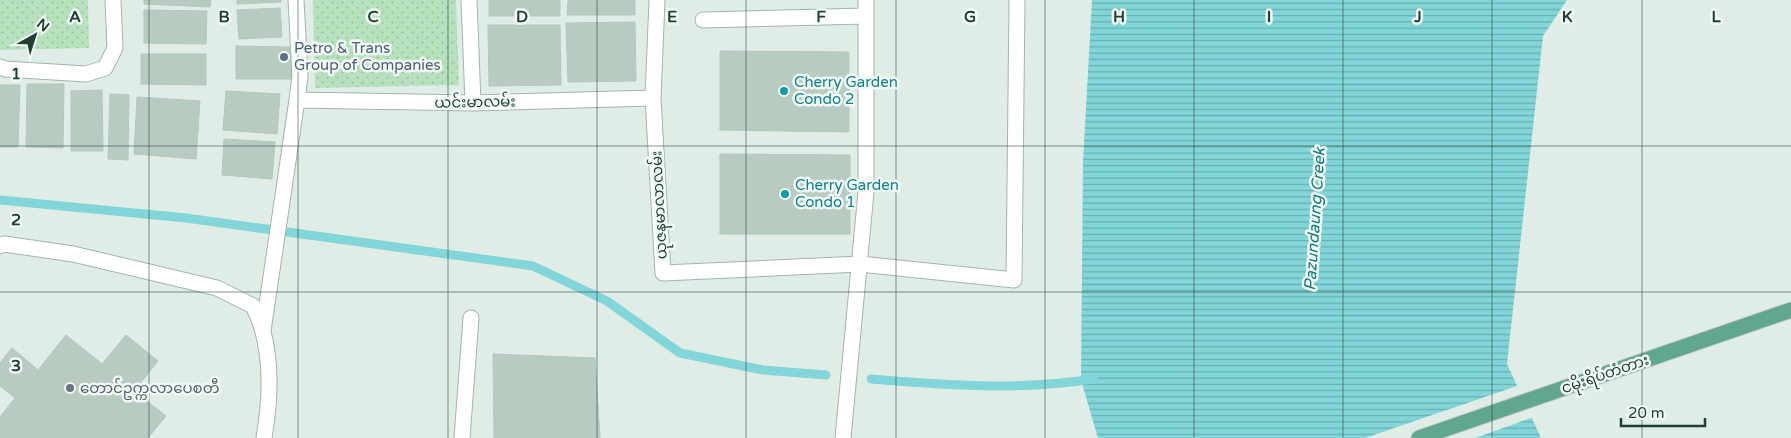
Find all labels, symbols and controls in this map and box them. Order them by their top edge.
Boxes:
text: A [69,7,81,27]
text: B [218,7,230,27]
text: C [367,7,379,27]
text: D [516,7,528,27]
text: E [667,7,677,27]
text: F [816,7,826,27]
text: G [964,7,976,27]
text: H [1113,7,1125,27]
text: I [1267,7,1271,27]
text: J [1413,7,1422,27]
text: K [1562,7,1573,27]
text: L [1711,7,1721,27]
north arrow [10,10,60,60]
text: N [33,15,53,35]
place label: Petro & Trans Group of Companies [294,39,441,74]
marker: Petro & Trans Group of Companies [278,51,290,63]
text: 1 [11,64,21,84]
place label: Cherry Garden Condo 2 [794,73,898,108]
marker: Cherry Garden Condo 2 [778,85,790,97]
street label: ယင်းမာလမ်း [434,91,516,112]
water label: Pazundaung Creek [1300,146,1330,291]
street label: ယုဇနမာလာလမ်း [646,150,674,260]
place label: Cherry Garden Condo 1 [795,176,899,211]
marker: Cherry Garden Condo 1 [779,188,791,200]
text: 2 [11,210,21,230]
street label: ငမိုးရိပ်တံတား [1559,350,1652,400]
text: 3 [11,356,21,376]
place label: တောင်ဥက္ကလာပေစတီ [80,378,220,400]
marker: တောင်ဥက္ကလာပေစတီ [64,382,76,394]
scale bar [1621,396,1705,428]
text: 20 m [1628,404,1665,422]

